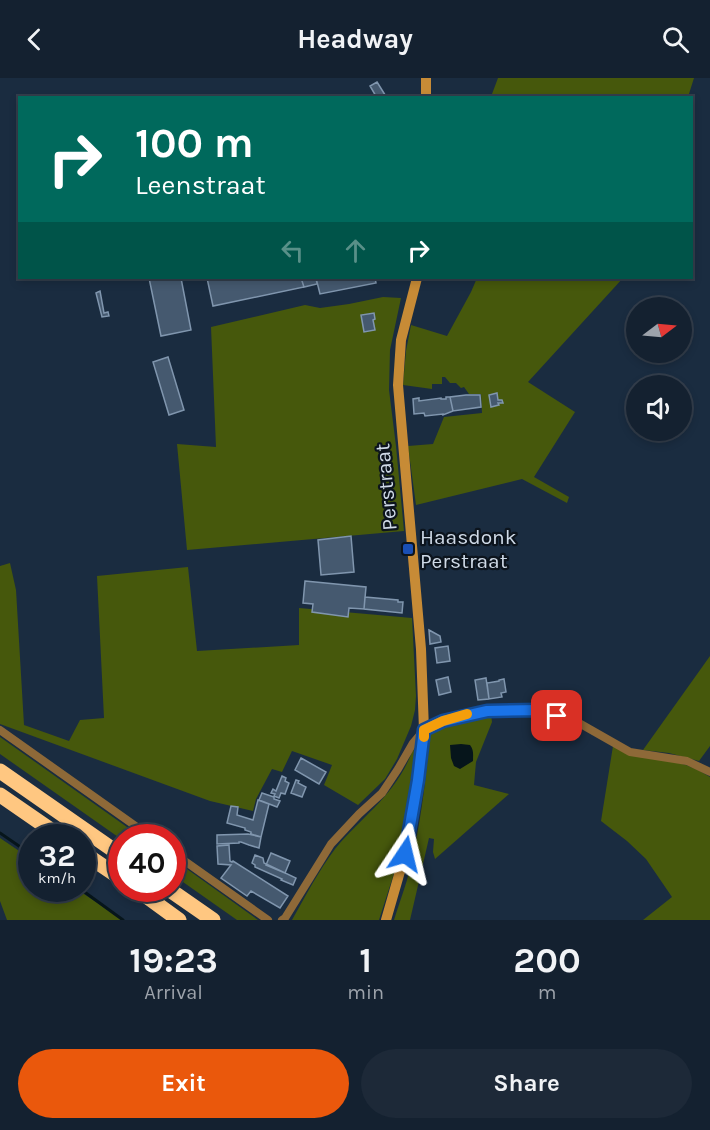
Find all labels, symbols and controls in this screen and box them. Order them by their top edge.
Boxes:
icon: back [18,23,51,56]
text: Headway [297,23,413,55]
icon: search [659,23,692,56]
text: 100 m [135,118,254,168]
icon: right [36,120,114,198]
text: Leenstraat [135,169,266,201]
icon: left [276,234,309,267]
icon: ahead [339,234,372,267]
icon: right [402,234,435,267]
north arrow [626,297,692,363]
map controls [626,297,692,441]
button: sound [626,375,692,441]
street label: Perstraat [370,442,402,532]
place label: Haasdonk Perstraat [420,525,517,573]
marker: Haasdonk Perstraat [401,542,415,556]
pin [531,690,582,741]
icon: arrive [540,699,573,732]
position arrow [373,822,437,886]
speed limit sign: 40 [108,824,186,902]
text: 32 [39,838,75,874]
text: km/h [38,869,76,887]
text: 19:23 [129,939,218,981]
text: 1 [359,939,372,981]
text: 200 [513,939,581,981]
text: Arrival [144,981,203,1004]
text: min [347,981,384,1004]
text: m [538,981,556,1004]
button: Exit [18,1049,349,1118]
button: Share [361,1049,692,1118]

